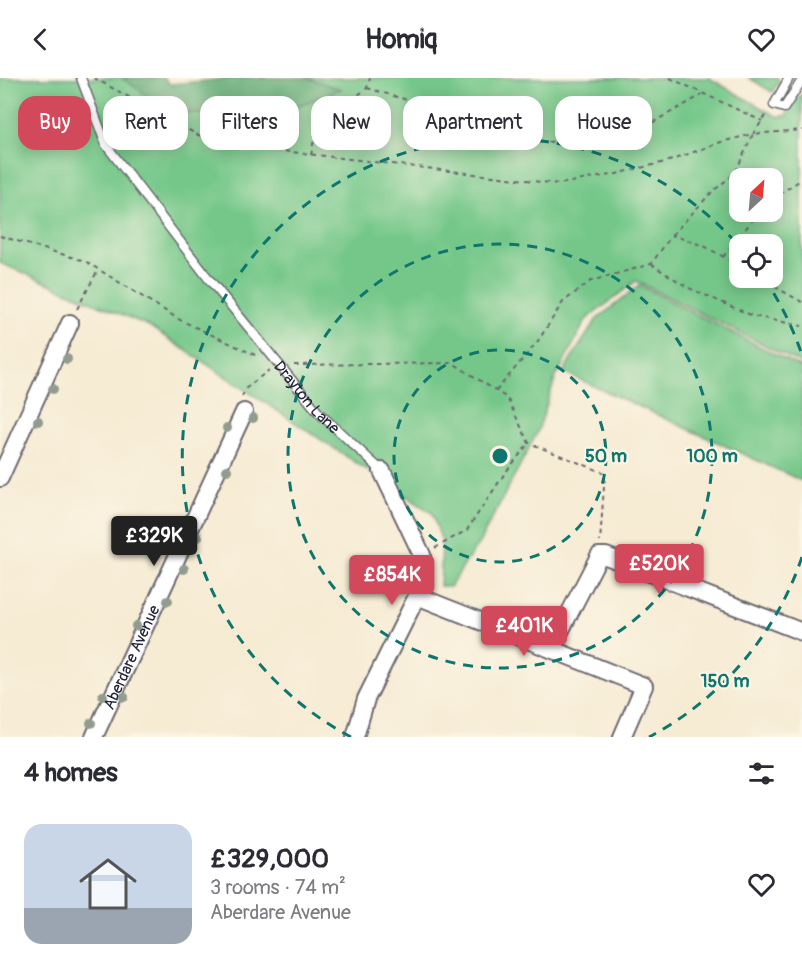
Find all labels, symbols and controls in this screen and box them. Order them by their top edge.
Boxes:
icon: back [24,23,57,56]
text: Homiq [365,23,437,56]
icon: heart [745,23,778,56]
chip: Buy [18,96,91,150]
chip: Rent [103,96,188,150]
chip: Filters [200,96,299,150]
chip: New [311,96,391,150]
chip: Apartment [403,96,543,150]
chip: House [555,96,652,150]
north arrow [729,168,783,222]
map controls [729,168,783,288]
button: locate [729,234,783,288]
street label: Drayton Lane [269,357,344,438]
text: 50 m [585,445,627,468]
text: 100 m [686,445,738,468]
centre of rings [490,446,510,466]
pin: £329K [112,516,196,567]
text: £329K [125,523,183,548]
pin: £520K [617,544,701,595]
text: £520K [629,551,689,576]
pin: £854K [350,555,434,606]
text: £854K [363,562,421,587]
street label: Aberdare Avenue [99,602,165,713]
pin: £401K [482,606,566,657]
text: £401K [495,613,553,638]
text: 150 m [701,670,750,693]
text: 4 homes [24,757,118,789]
icon: filters [745,757,778,790]
text: £329,000 [210,843,329,875]
icon: home [72,848,144,920]
icon: heart [745,868,778,901]
text: 3 rooms · 74 m² [210,875,346,900]
text: Aberdare Avenue [210,900,351,925]

